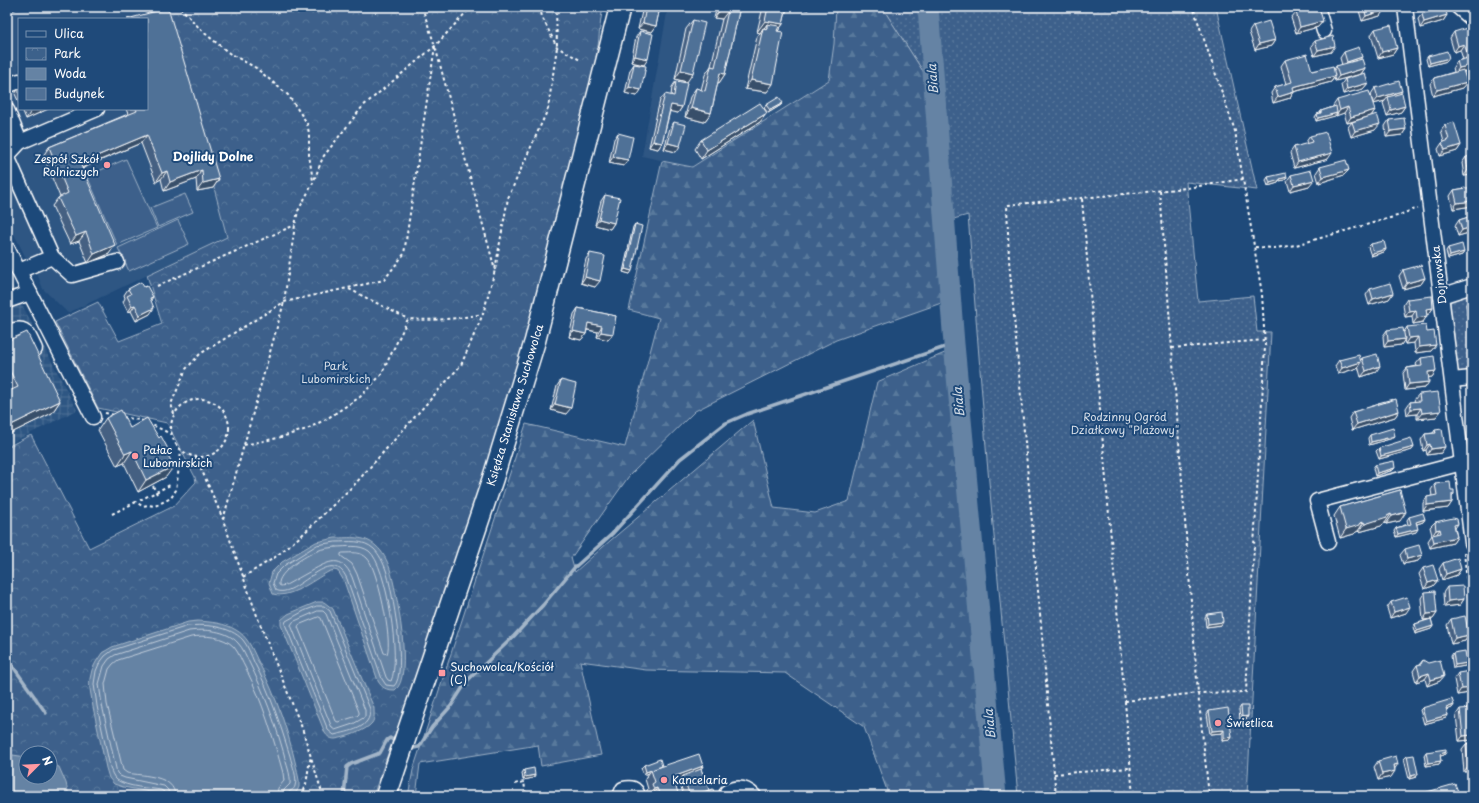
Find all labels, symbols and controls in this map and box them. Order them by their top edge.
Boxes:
legend [18,18,148,110]
text: Ulica [54,24,84,42]
text: Park [54,44,81,62]
water label: Biala [922,63,942,95]
text: Woda [54,64,87,82]
text: Budynek [54,84,104,102]
district label: Dojlidy Dolne [173,147,254,165]
place label: Zespół Szkół Rolniczych [34,150,99,180]
marker: Zespół Szkół Rolniczych [102,160,112,170]
street label: Dojnowska [1426,245,1451,305]
street label: Księdza Stanisława Suchowolca [482,322,547,488]
park label: Park Lubomirskich [301,357,371,387]
water label: Biala [948,386,968,418]
park label: Rodzinny Ogród Działkowy "Plażowy" [1071,408,1179,438]
place label: Pałac Lubomirskich [143,441,212,471]
marker: Pałac Lubomirskich [130,451,140,461]
place label: Suchowolca/Kościół (C) [450,658,554,688]
marker: Suchowolca/Kościół (C) [437,668,447,678]
water label: Biala [979,708,999,740]
place label: Świetlica [1226,714,1273,731]
marker: Świetlica [1213,718,1223,728]
north arrow [18,745,58,785]
text: N [38,753,57,768]
place label: Kancelaria [672,771,728,788]
marker: Kancelaria [659,775,669,785]

